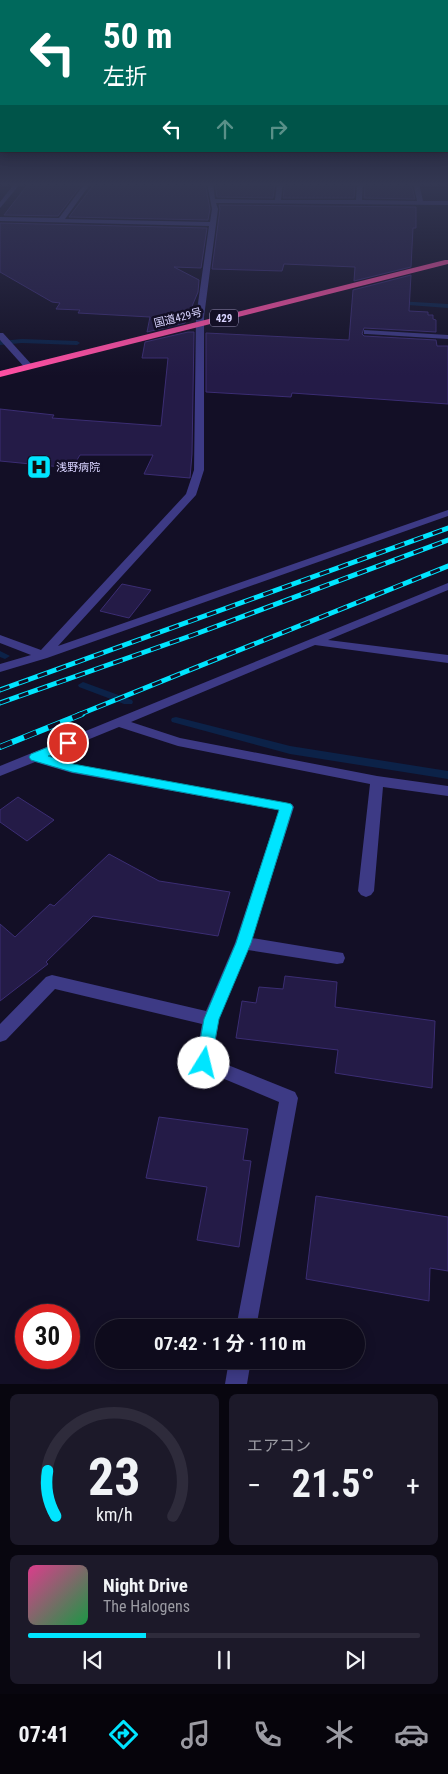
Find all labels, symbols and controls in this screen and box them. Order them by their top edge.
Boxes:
text: 50 m [103,16,172,57]
icon: left [20,20,85,85]
text: 左折 [103,64,147,89]
icon: left [158,115,186,143]
icon: ahead [211,115,239,143]
icon: right [264,115,292,143]
street label: 国道429号 [153,306,203,330]
road number: 429 [210,310,238,326]
hospital icon: 浅野病院 [26,454,52,480]
place label: 浅野病院 [56,461,100,474]
pin [47,722,89,764]
icon: arrive [54,729,82,757]
position arrow [177,1036,229,1088]
speed limit sign: 30 [15,1304,80,1369]
text: 07:42 · 1 分 · 110 m [154,1332,306,1355]
text: エアコン [247,1436,311,1455]
text: 23 [88,1447,141,1508]
text: 21.5° [292,1462,375,1506]
text: − [247,1469,261,1502]
text: + [406,1469,420,1502]
text: km/h [96,1504,133,1525]
text: Night Drive [103,1574,188,1597]
text: The Halogens [103,1597,190,1616]
icon: previous [79,1646,107,1674]
icon: pause [210,1646,238,1674]
icon: next [341,1646,369,1674]
icon: directions [106,1717,141,1752]
icon: music [178,1717,213,1752]
icon: phone [250,1717,285,1752]
icon: climate [322,1717,357,1752]
icon: car [394,1717,429,1752]
text: 07:41 [19,1722,69,1747]

